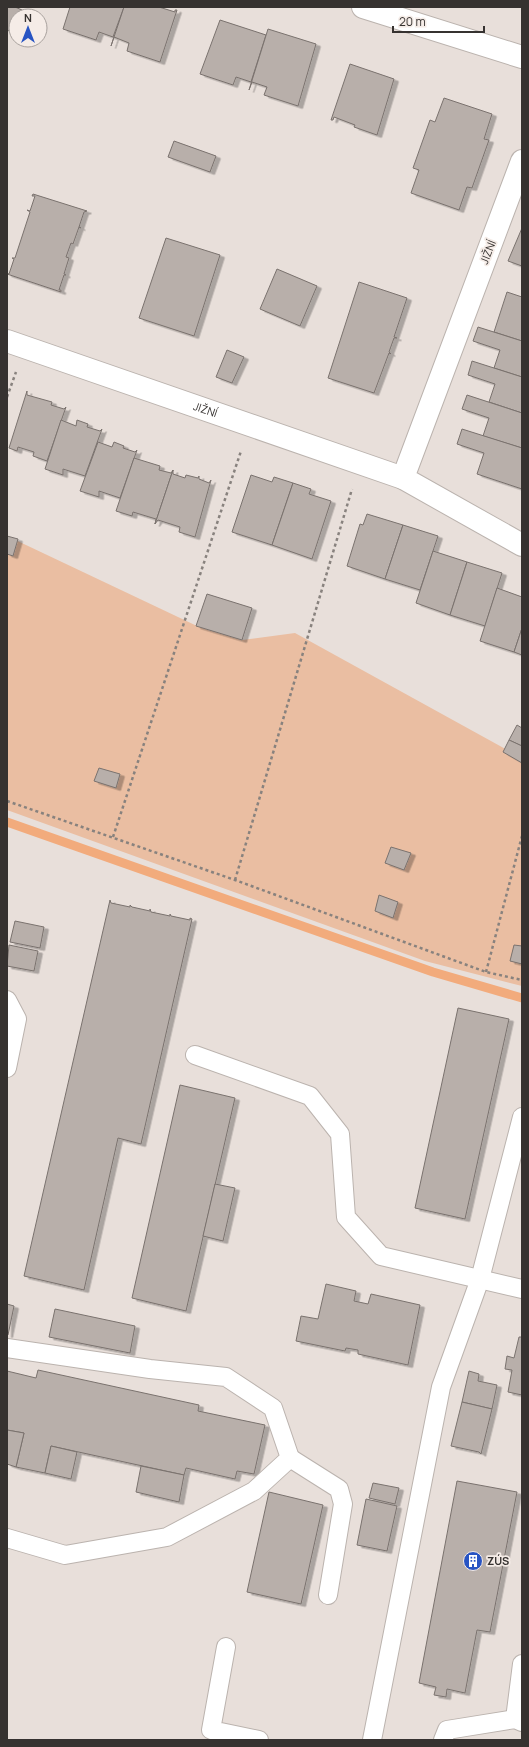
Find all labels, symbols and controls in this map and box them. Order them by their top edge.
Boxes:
north arrow [8,8,48,48]
scale bar [393,8,484,34]
text: N [24,10,32,25]
text: 20 m [399,13,426,30]
street label: JIŽNÍ [476,237,499,266]
street label: JIŽNÍ [192,398,220,420]
building icon: ZÚS [462,1550,484,1572]
place label: ZÚS [487,1553,509,1568]

